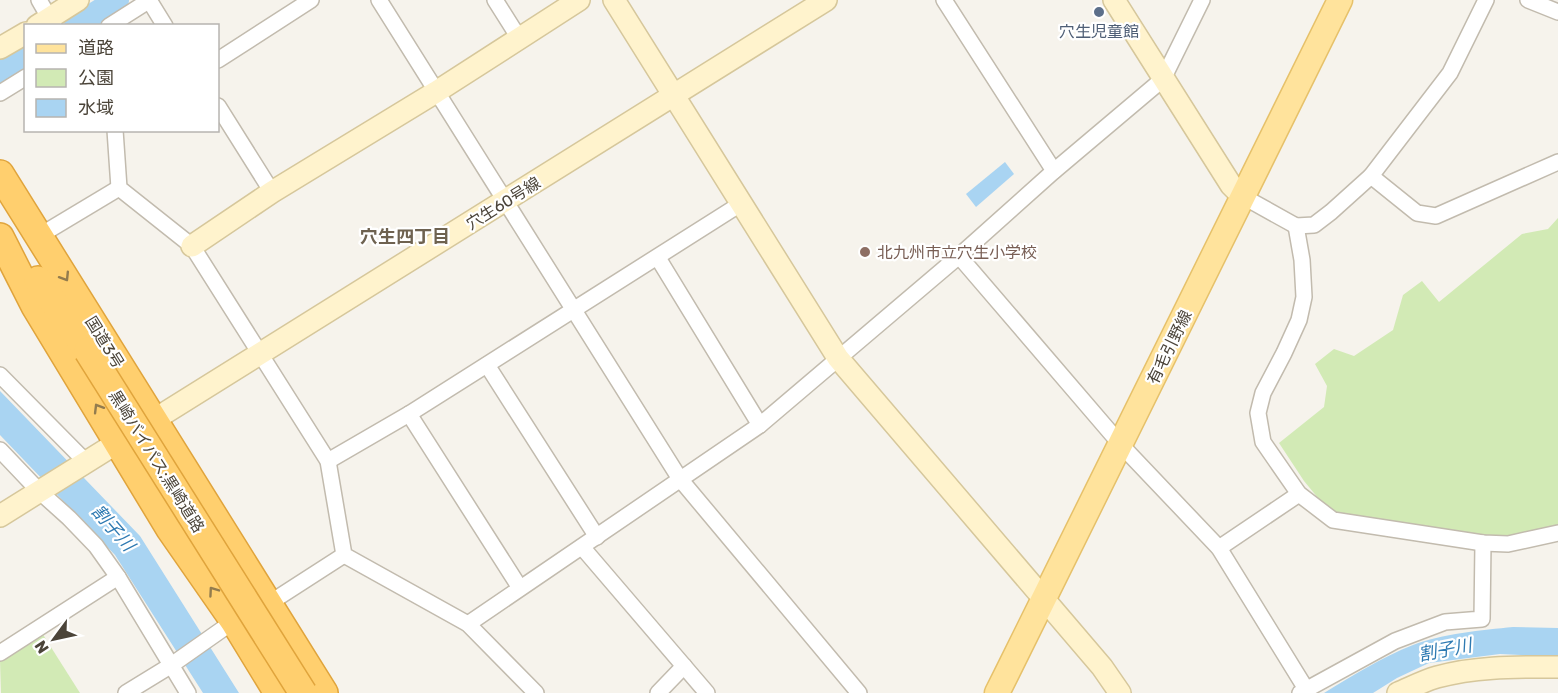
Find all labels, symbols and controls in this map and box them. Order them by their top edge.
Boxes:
marker: 穴生児童館 [1092,5,1106,19]
place label: 穴生児童館 [1059,22,1139,41]
legend [24,24,219,132]
text: 道路 [78,37,114,59]
text: 公園 [78,67,114,89]
text: 水域 [78,97,114,119]
street label: 穴生60号線 [463,173,544,234]
district label: 穴生四丁目 [360,226,450,248]
place label: 北九州市立穴生小学校 [877,243,1037,262]
marker: 北九州市立穴生小学校 [858,245,872,259]
one-way arrow [57,271,69,281]
street label: 有毛引野線 [1143,307,1196,387]
street label: 国道3号 [81,313,128,372]
street label: 黒崎バイパス;黒崎道路 [105,387,208,536]
one-way arrow [93,404,105,414]
water label: 割子川 [87,500,140,557]
one-way arrow [209,586,220,597]
north arrow [24,609,84,669]
water label: 割子川 [1416,634,1476,666]
text: N [31,637,53,657]

